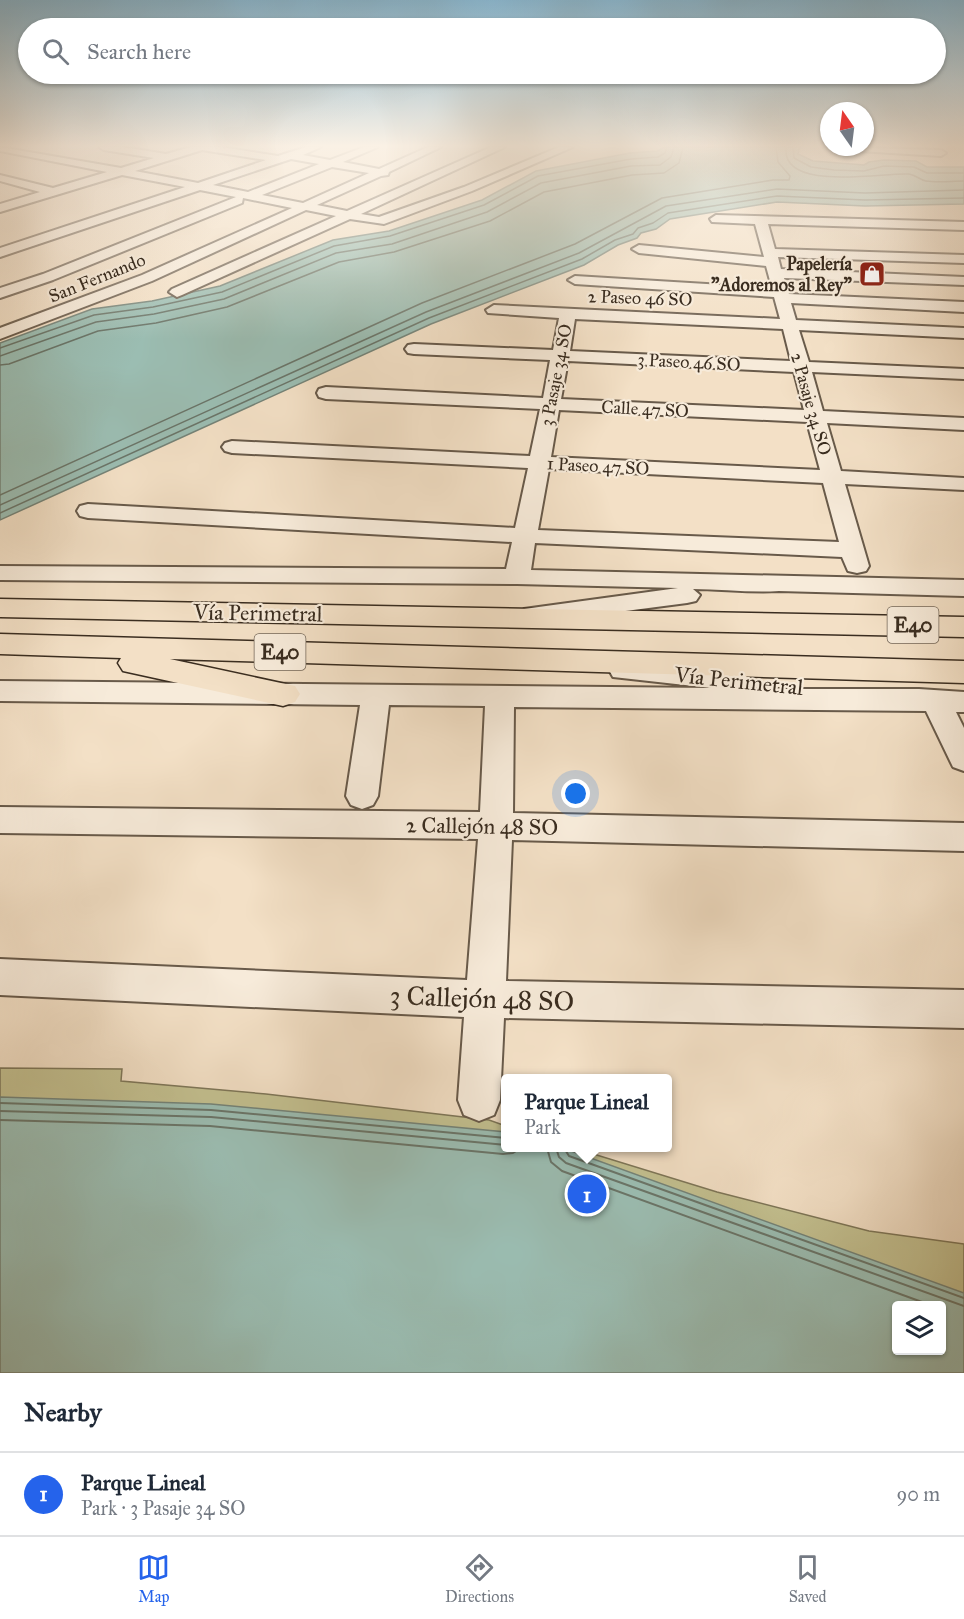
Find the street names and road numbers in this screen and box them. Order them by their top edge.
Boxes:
street label: San Fernando [45,249,149,307]
street label: 2 Paseo 46 SO [587,285,693,311]
street label: 3 Pasaje 34 SO [535,322,577,428]
street label: 3 Paseo 46 SO [637,348,741,376]
street label: 2 Pasaje 34 SO [786,350,836,458]
street label: Calle 47 SO [601,396,689,422]
street label: 1 Paseo 47 SO [546,452,650,480]
street label: Vía Perimetral [192,598,323,628]
road number: E40 [888,607,938,643]
road number: E40 [254,634,306,670]
street label: Vía Perimetral [672,661,805,701]
street label: 2 Callejón 48 SO [406,811,558,841]
street label: 3 Callejón 48 SO [389,978,575,1018]

